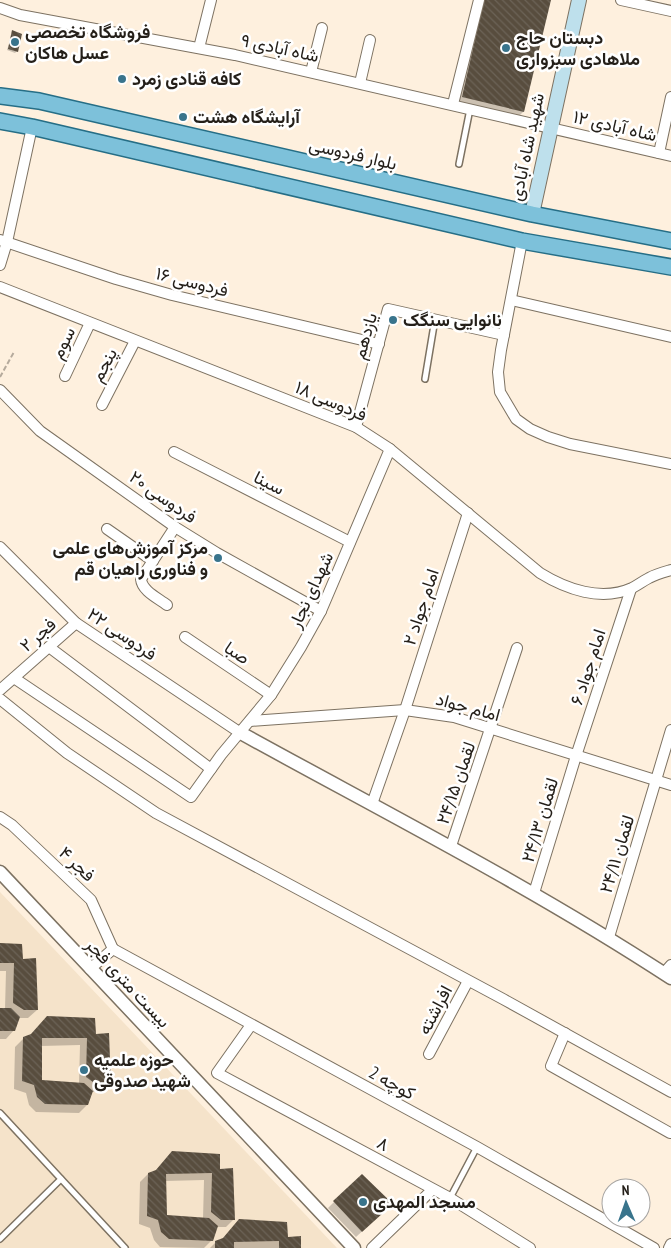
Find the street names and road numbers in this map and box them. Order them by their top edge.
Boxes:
street label: شاه آبادی ۹ [239,28,321,67]
street label: شهید شاه آبادی [504,91,549,203]
street label: شاه آبادی ۱۲ [571,105,659,146]
street label: بلوار فردوسی [307,132,399,175]
street label: فردوسی ۱۶ [153,261,231,302]
street label: یازدهم [347,310,383,362]
street label: سوم [45,323,81,363]
street label: پنجم [85,344,123,386]
street label: فردوسی ۱۸ [292,375,371,426]
street label: فردوسی ۲۰ [125,465,201,528]
street label: سینا [250,465,288,500]
street label: شهدای نجار [282,548,338,633]
street label: امام جواد ۲ [397,566,445,648]
street label: فردوسی ۲۲ [83,602,161,665]
street label: فجر ۲ [15,613,61,657]
street label: امام جواد ۶ [564,626,612,708]
street label: صبا [220,636,254,669]
street label: امام جواد [433,687,503,727]
street label: لقمان ۲۴/۱۵ [431,738,480,827]
street label: لقمان ۲۴/۱۳ [516,775,563,865]
street label: لقمان ۲۴/۱۱ [594,812,639,896]
street label: فجر ۴ [54,841,100,886]
street label: بیست متری فجر [80,932,176,1032]
street label: افراشته [412,981,457,1038]
street label: کوچه 2 [365,1061,419,1105]
street label: ۸ [373,1131,393,1156]

